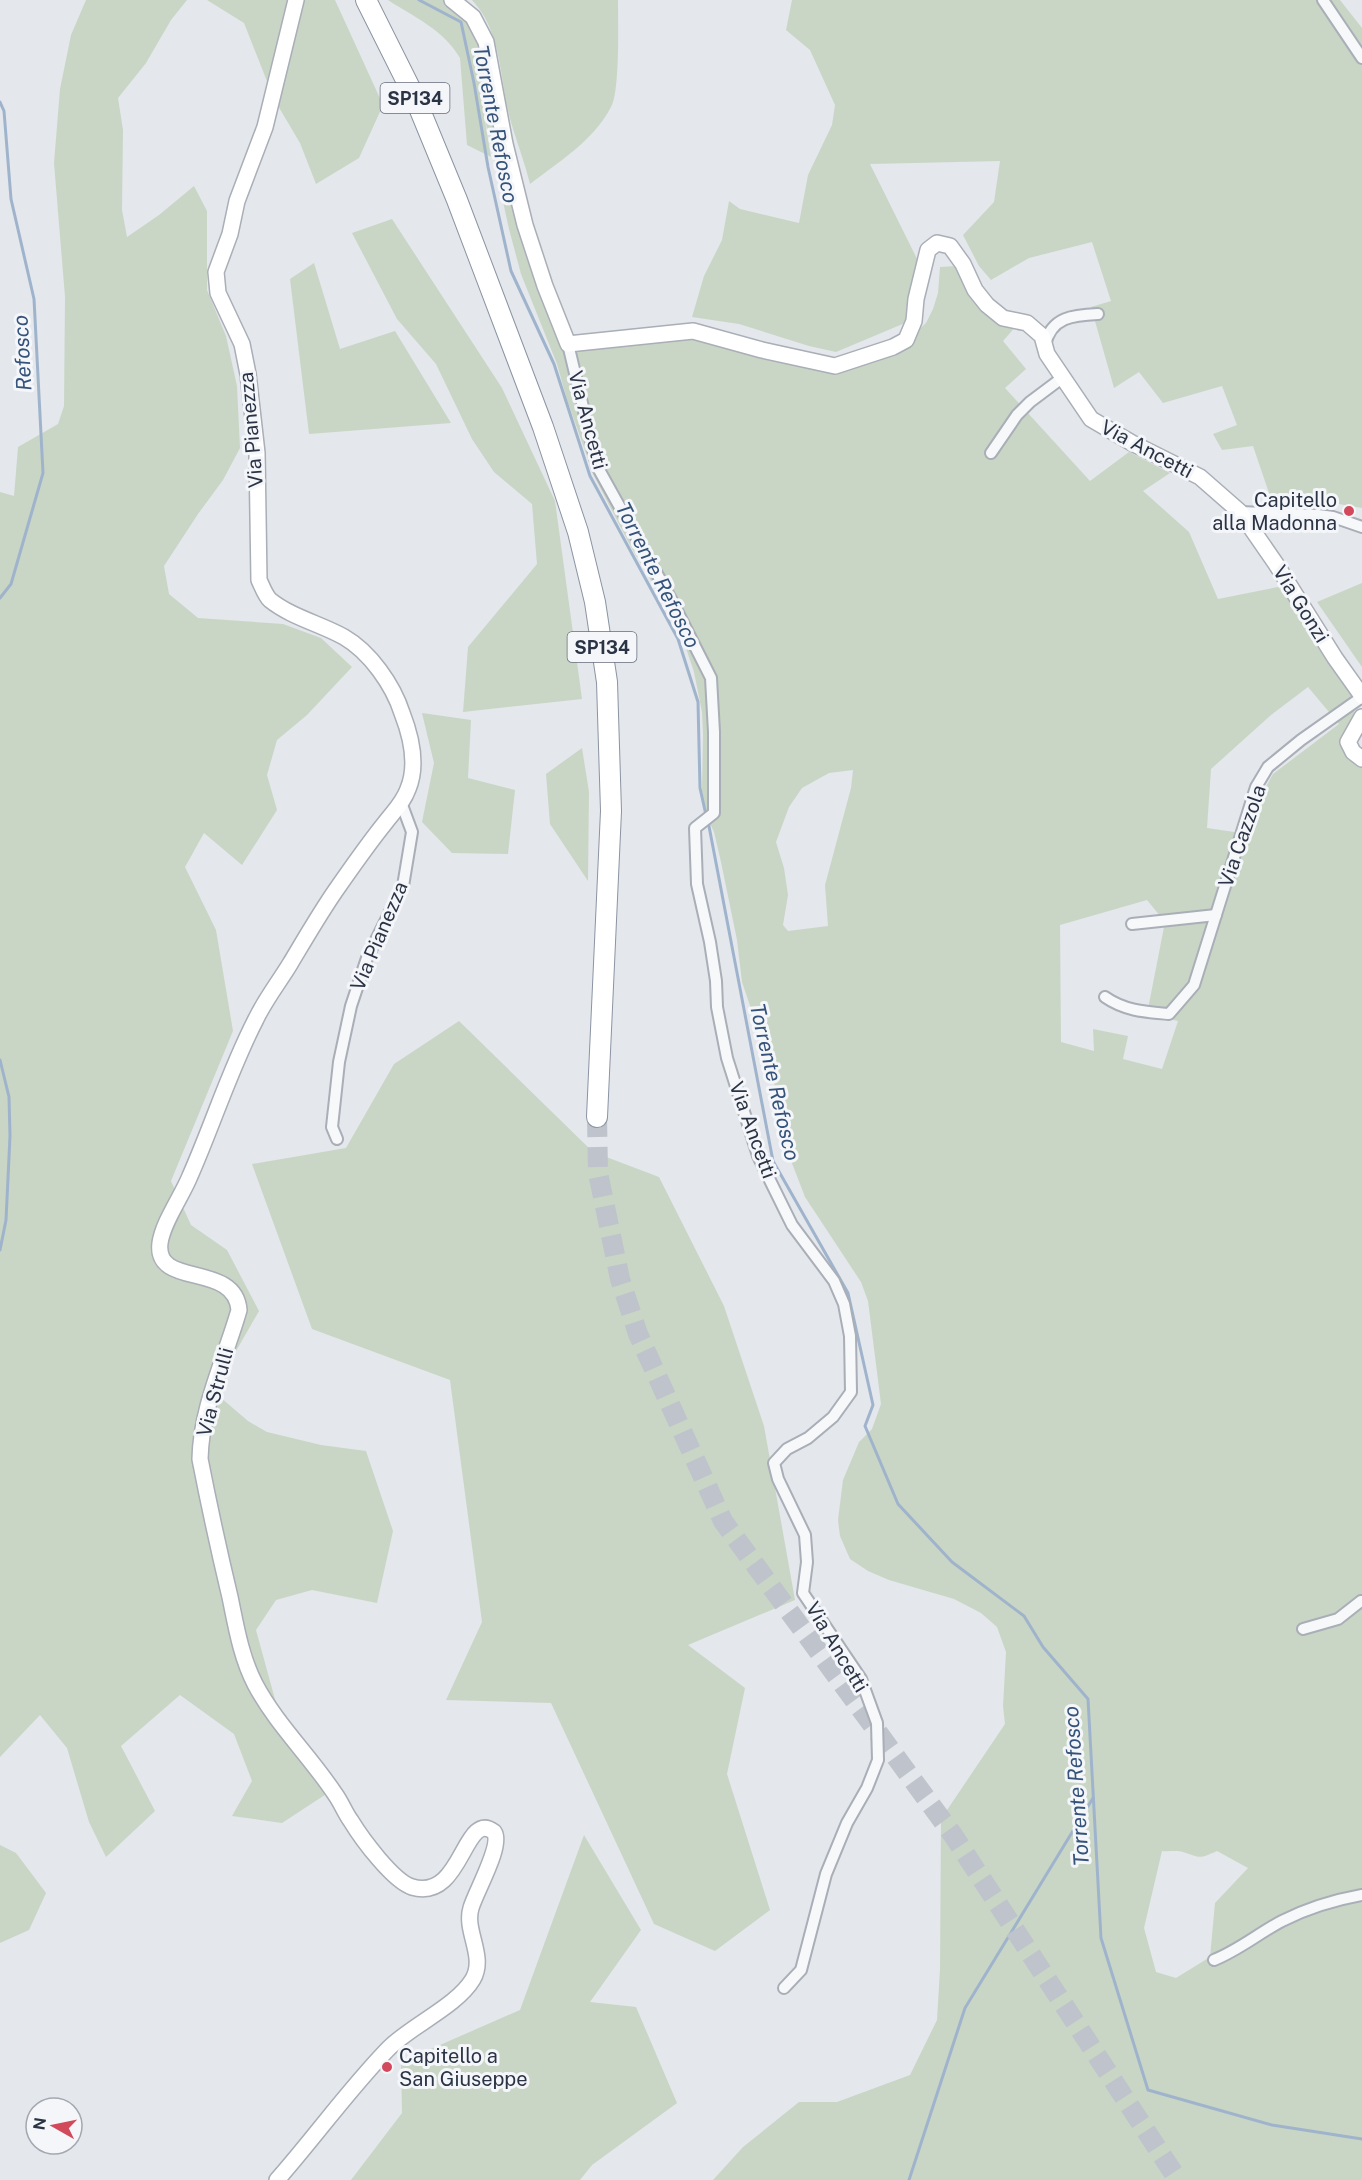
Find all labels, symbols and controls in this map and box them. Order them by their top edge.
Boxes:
water label: Torrente Refosco [468,43,524,205]
road number: SP134 [380,83,450,113]
water label: Refosco [8,314,36,392]
street label: Via Ancetti [563,368,613,472]
street label: Via Pianezza [234,371,268,489]
street label: Via Ancetti [1097,415,1197,483]
place label: Capitello alla Madonna [1212,488,1337,535]
water label: Torrente Refosco [610,498,706,652]
marker: Capitello alla Madonna [1342,504,1356,518]
street label: Via Gonzi [1268,561,1334,647]
road number: SP134 [568,632,636,662]
street label: Via Cazzola [1213,782,1271,890]
street label: Via Pianezza [345,878,413,994]
water label: Torrente Refosco [745,1001,805,1163]
street label: Via Ancetti [724,1078,782,1182]
street label: Via Strulli [192,1345,238,1439]
street label: Via Ancetti [801,1597,873,1697]
water label: Torrente Refosco [1058,1705,1094,1867]
place label: Capitello a San Giuseppe [399,2044,528,2091]
marker: Capitello a San Giuseppe [380,2060,394,2074]
north arrow [24,2096,84,2156]
text: N [29,2116,50,2131]

